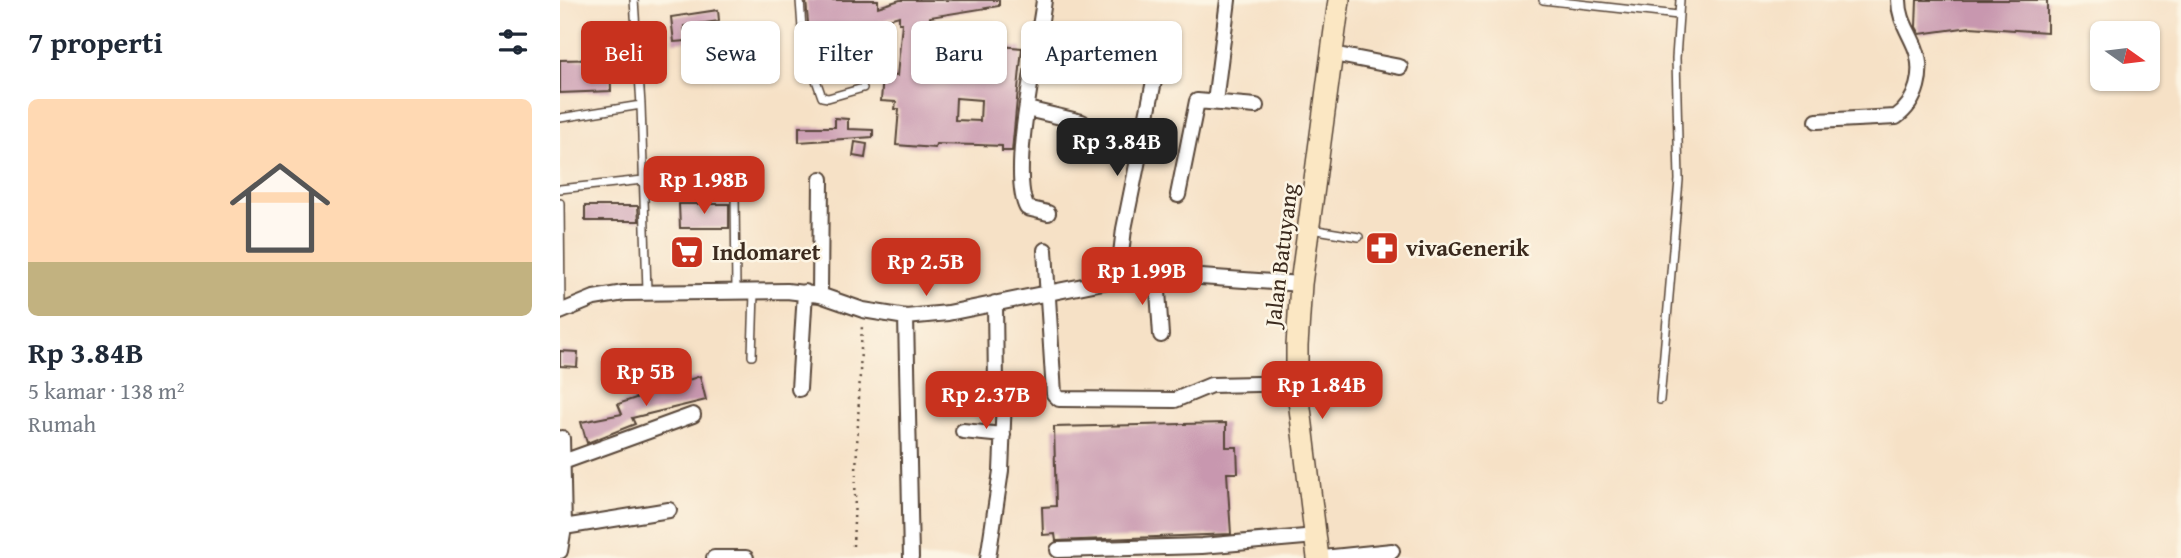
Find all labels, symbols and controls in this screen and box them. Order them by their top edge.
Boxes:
text: 7 properti [28,20,163,64]
chip: Beli [581,21,667,84]
chip: Sewa [681,21,780,84]
chip: Filter [794,21,897,84]
chip: Baru [911,21,1007,84]
chip: Apartemen [1021,21,1182,84]
north arrow [2090,21,2160,91]
map controls [2090,21,2160,91]
icon: filters [494,23,532,61]
pin: Rp 3.84B [1045,118,1189,178]
text: Rp 3.84B [1073,124,1161,157]
icon: home [217,145,343,271]
pin: Rp 1.98B [632,156,776,216]
text: Rp 1.98B [660,162,748,195]
street label: Jalan Batuyang [1255,181,1306,332]
pharmacy icon: vivaGenerik [1363,229,1401,267]
place label: vivaGenerik [1406,231,1530,264]
supermarket icon: Indomaret [668,233,706,271]
place label: Indomaret [712,235,821,268]
pin: Rp 2.5B [861,238,991,298]
text: Rp 2.5B [888,244,964,277]
pin: Rp 1.99B [1070,247,1214,307]
text: Rp 1.99B [1098,253,1186,286]
text: Rp 3.84B [28,330,144,374]
pin: Rp 5B [597,348,695,408]
text: Rp 5B [617,354,675,387]
pin: Rp 1.84B [1250,362,1394,421]
text: Rp 1.84B [1278,367,1366,400]
pin: Rp 2.37B [914,372,1058,431]
text: 5 kamar · 138 m² [28,374,185,407]
text: Rp 2.37B [942,377,1030,410]
text: Rumah [28,407,96,440]

